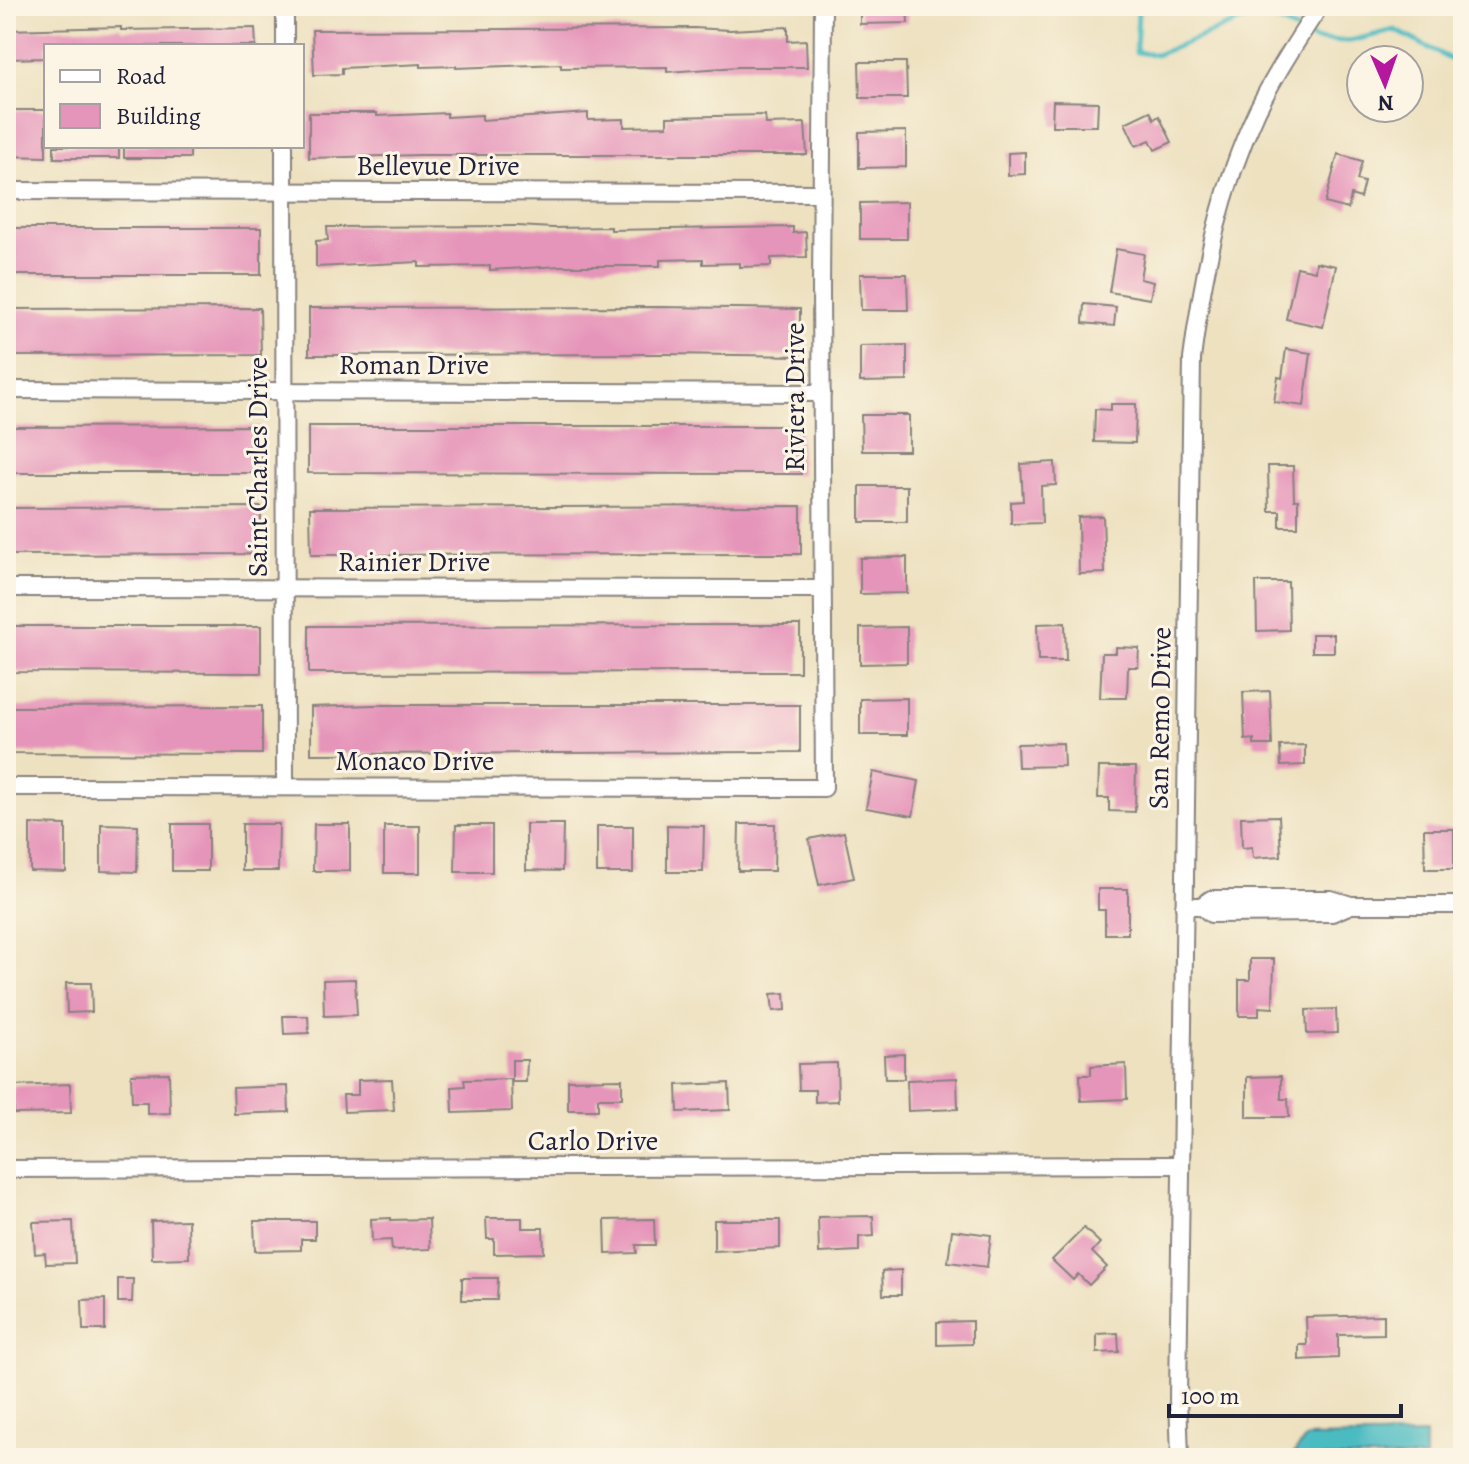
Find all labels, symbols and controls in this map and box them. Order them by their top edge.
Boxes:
legend [44,44,304,148]
north arrow [1345,44,1425,124]
text: Road [116,60,166,92]
text: N [1377,88,1394,118]
text: Building [116,100,201,132]
street label: Bellevue Drive [356,147,520,185]
street label: Riviera Drive [776,322,814,472]
street label: Roman Drive [339,346,489,384]
street label: Saint Charles Drive [239,357,277,577]
street label: Rainier Drive [338,543,490,581]
street label: San Remo Drive [1139,626,1181,810]
street label: Monaco Drive [335,742,495,780]
street label: Carlo Drive [528,1122,658,1160]
scale bar [1169,1368,1401,1418]
text: 100 m [1181,1380,1240,1412]

